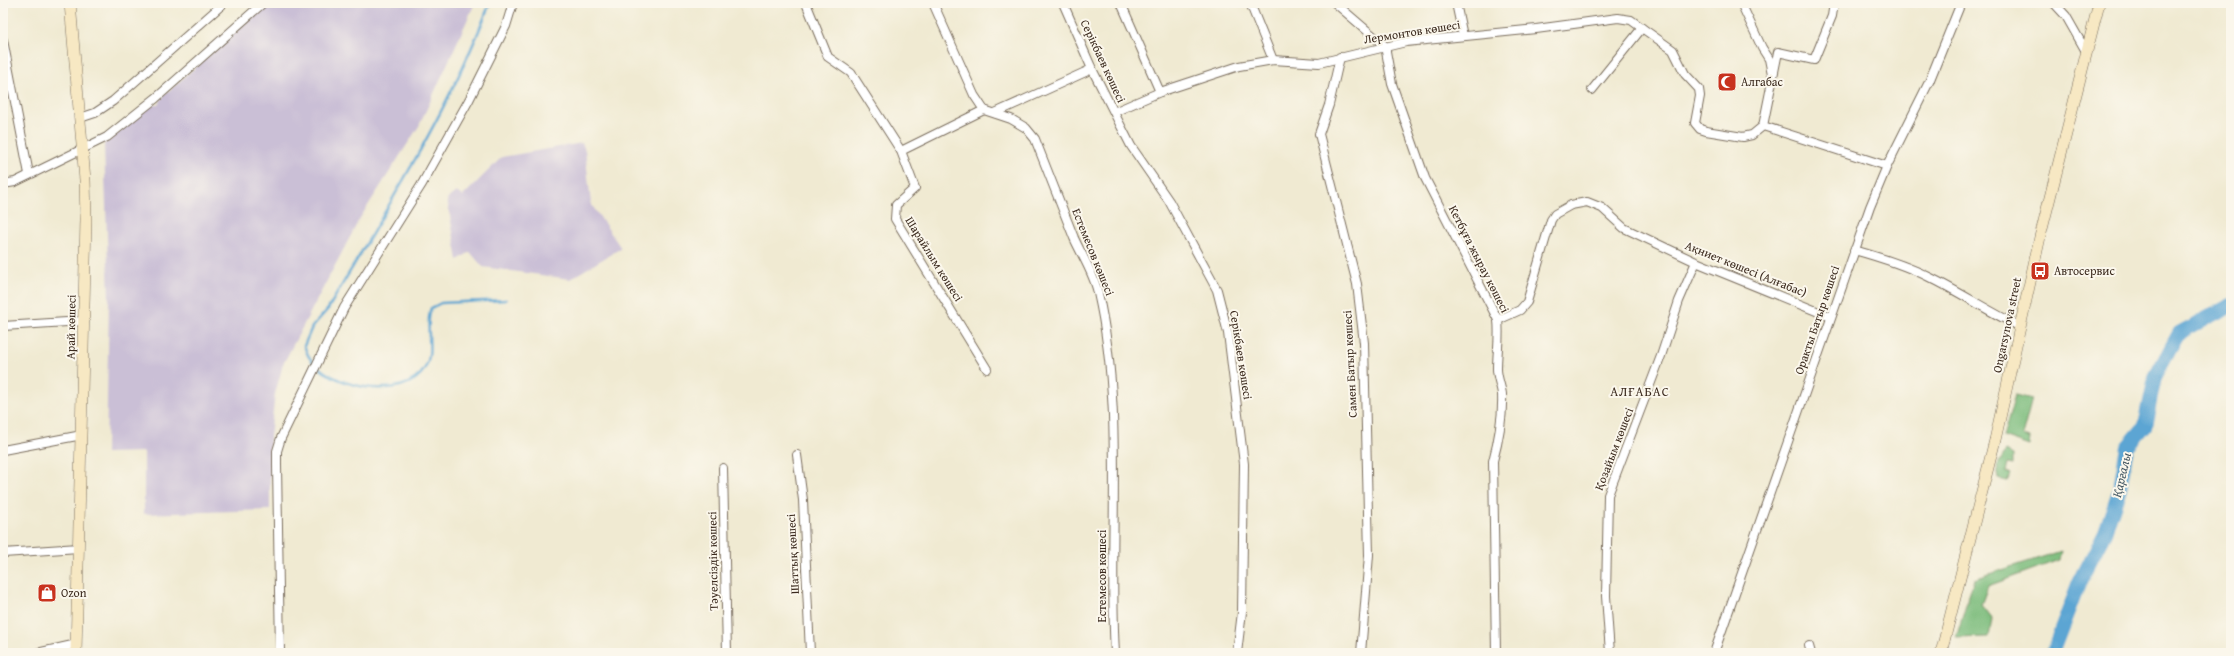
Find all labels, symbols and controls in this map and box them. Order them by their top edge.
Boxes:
street label: Лермонтов көшесі [1362,15,1462,48]
street label: Серікбаев көшесі [1077,16,1130,106]
mosque icon: Алгабас [1716,71,1738,93]
place label: Алгабас [1741,73,1784,90]
street label: Кетбұға жырау көшесі [1445,202,1514,316]
street label: Естемесов көшесі [1068,206,1119,299]
street label: Шарайлым көшесі [901,213,968,305]
street label: Ақниет көшесі (Алғабас) [1683,236,1810,301]
bus stop icon: Автосервис [2029,260,2051,282]
street label: Оракты Батыр көшесі [1790,262,1843,377]
place label: Автосервис [2054,262,2115,279]
street label: Ongarsynova street [1988,275,2025,374]
street label: Арай көшесі [61,294,80,360]
street label: Серікбаев көшесі [1226,309,1257,401]
street label: Самен Батыр көшесі [1338,309,1361,418]
district label: АЛҒАБАС [1610,382,1670,401]
street label: Қозайым көшесі [1590,404,1637,493]
water label: Қарғалы [2107,451,2136,499]
street label: Тәуелсіздік көшесі [703,511,722,611]
street label: Шаттық көшесі [782,513,803,595]
street label: Естемесов көшесі [1093,529,1110,622]
shop icon: Ozon [36,582,58,604]
place label: Ozon [61,584,87,601]

